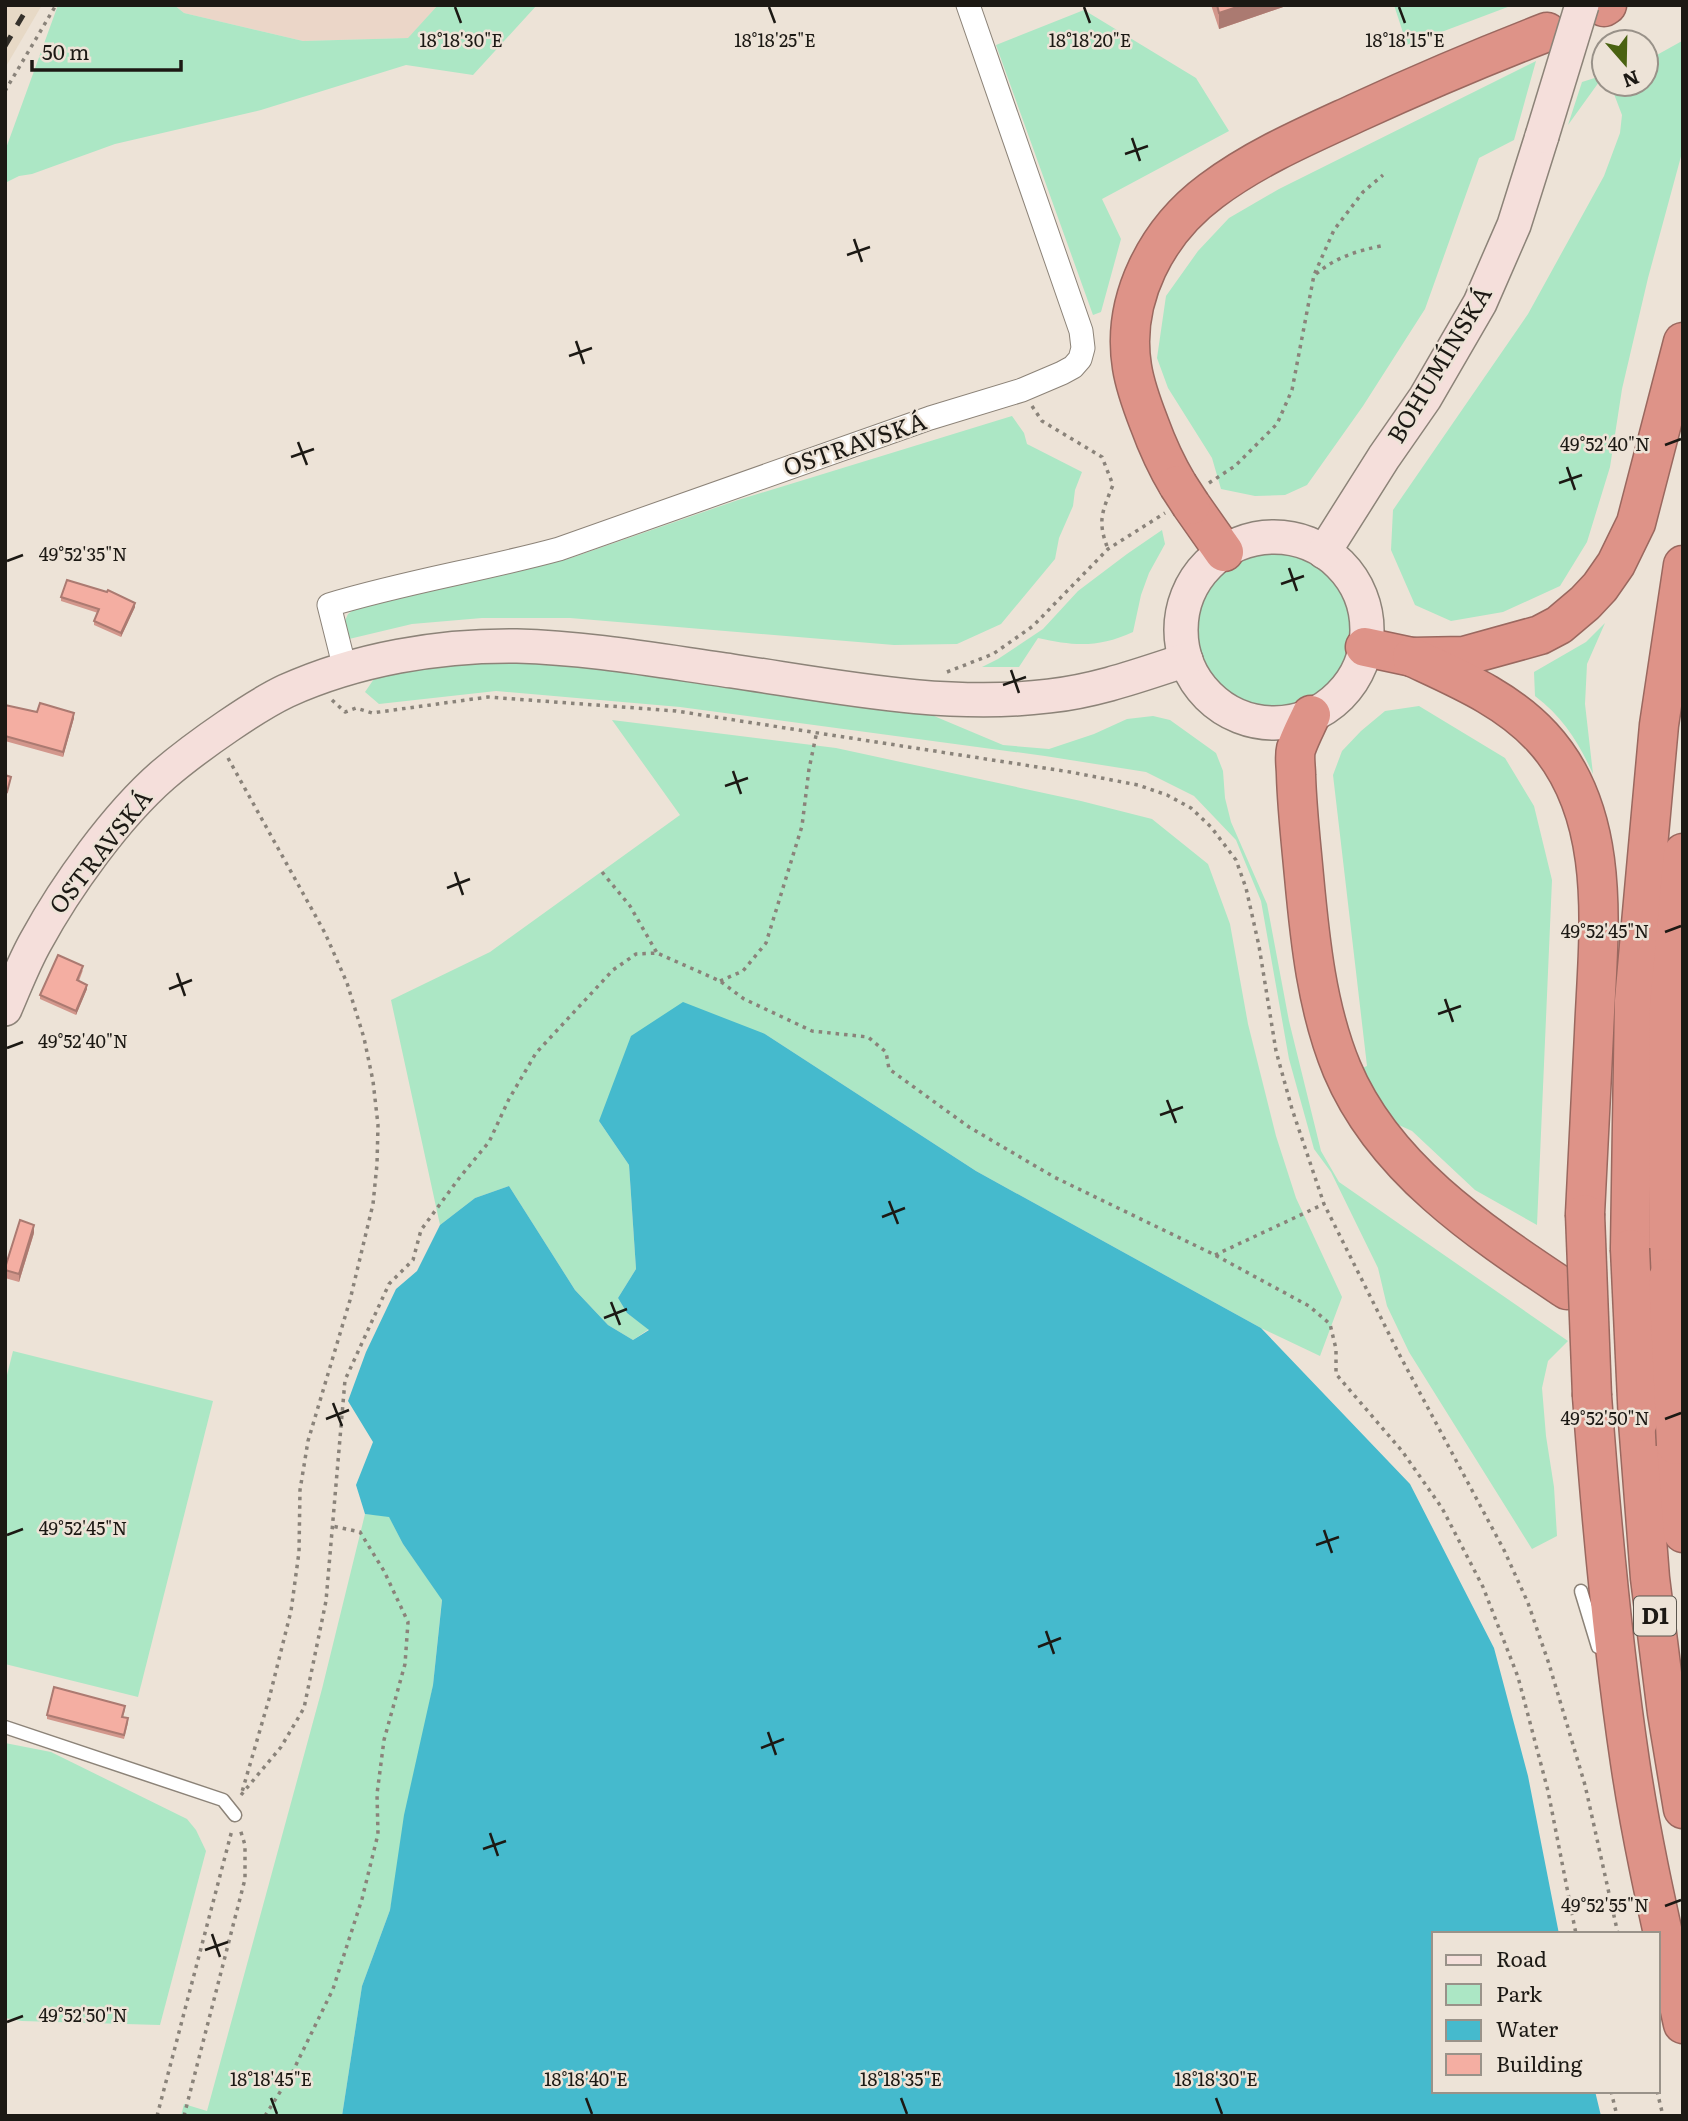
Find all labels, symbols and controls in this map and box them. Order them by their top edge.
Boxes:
text: 18°18'30"E [419,26,503,53]
text: 18°18'25"E [734,26,816,53]
text: 18°18'20"E [1049,26,1131,53]
text: 18°18'15"E [1365,26,1445,53]
scale bar [32,28,180,72]
north arrow [1590,28,1660,98]
text: 50 m [42,35,89,66]
text: N [1619,64,1643,96]
street label: BOHUMÍNSKÁ [1377,278,1499,449]
street label: OSTRAVSKÁ [778,402,931,483]
text: 49°52'40"N [1560,430,1650,457]
text: 49°52'35"N [39,540,127,567]
street label: OSTRAVSKÁ [39,781,159,920]
text: 49°52'45"N [1561,917,1649,944]
text: 49°52'40"N [38,1027,128,1054]
text: 49°52'50"N [1560,1404,1650,1431]
text: 49°52'45"N [39,1514,127,1541]
road number: D1 [1634,1596,1676,1636]
text: 49°52'55"N [1561,1891,1649,1918]
legend [1432,1932,1660,2093]
text: Road [1496,1942,1547,1973]
text: Park [1496,1977,1542,2008]
text: 49°52'50"N [38,2001,128,2028]
text: Water [1496,2012,1558,2043]
text: Building [1496,2047,1583,2078]
text: 18°18'45"E [230,2065,312,2092]
text: 18°18'40"E [544,2065,628,2092]
text: 18°18'35"E [860,2065,942,2092]
text: 18°18'30"E [1174,2065,1258,2092]

